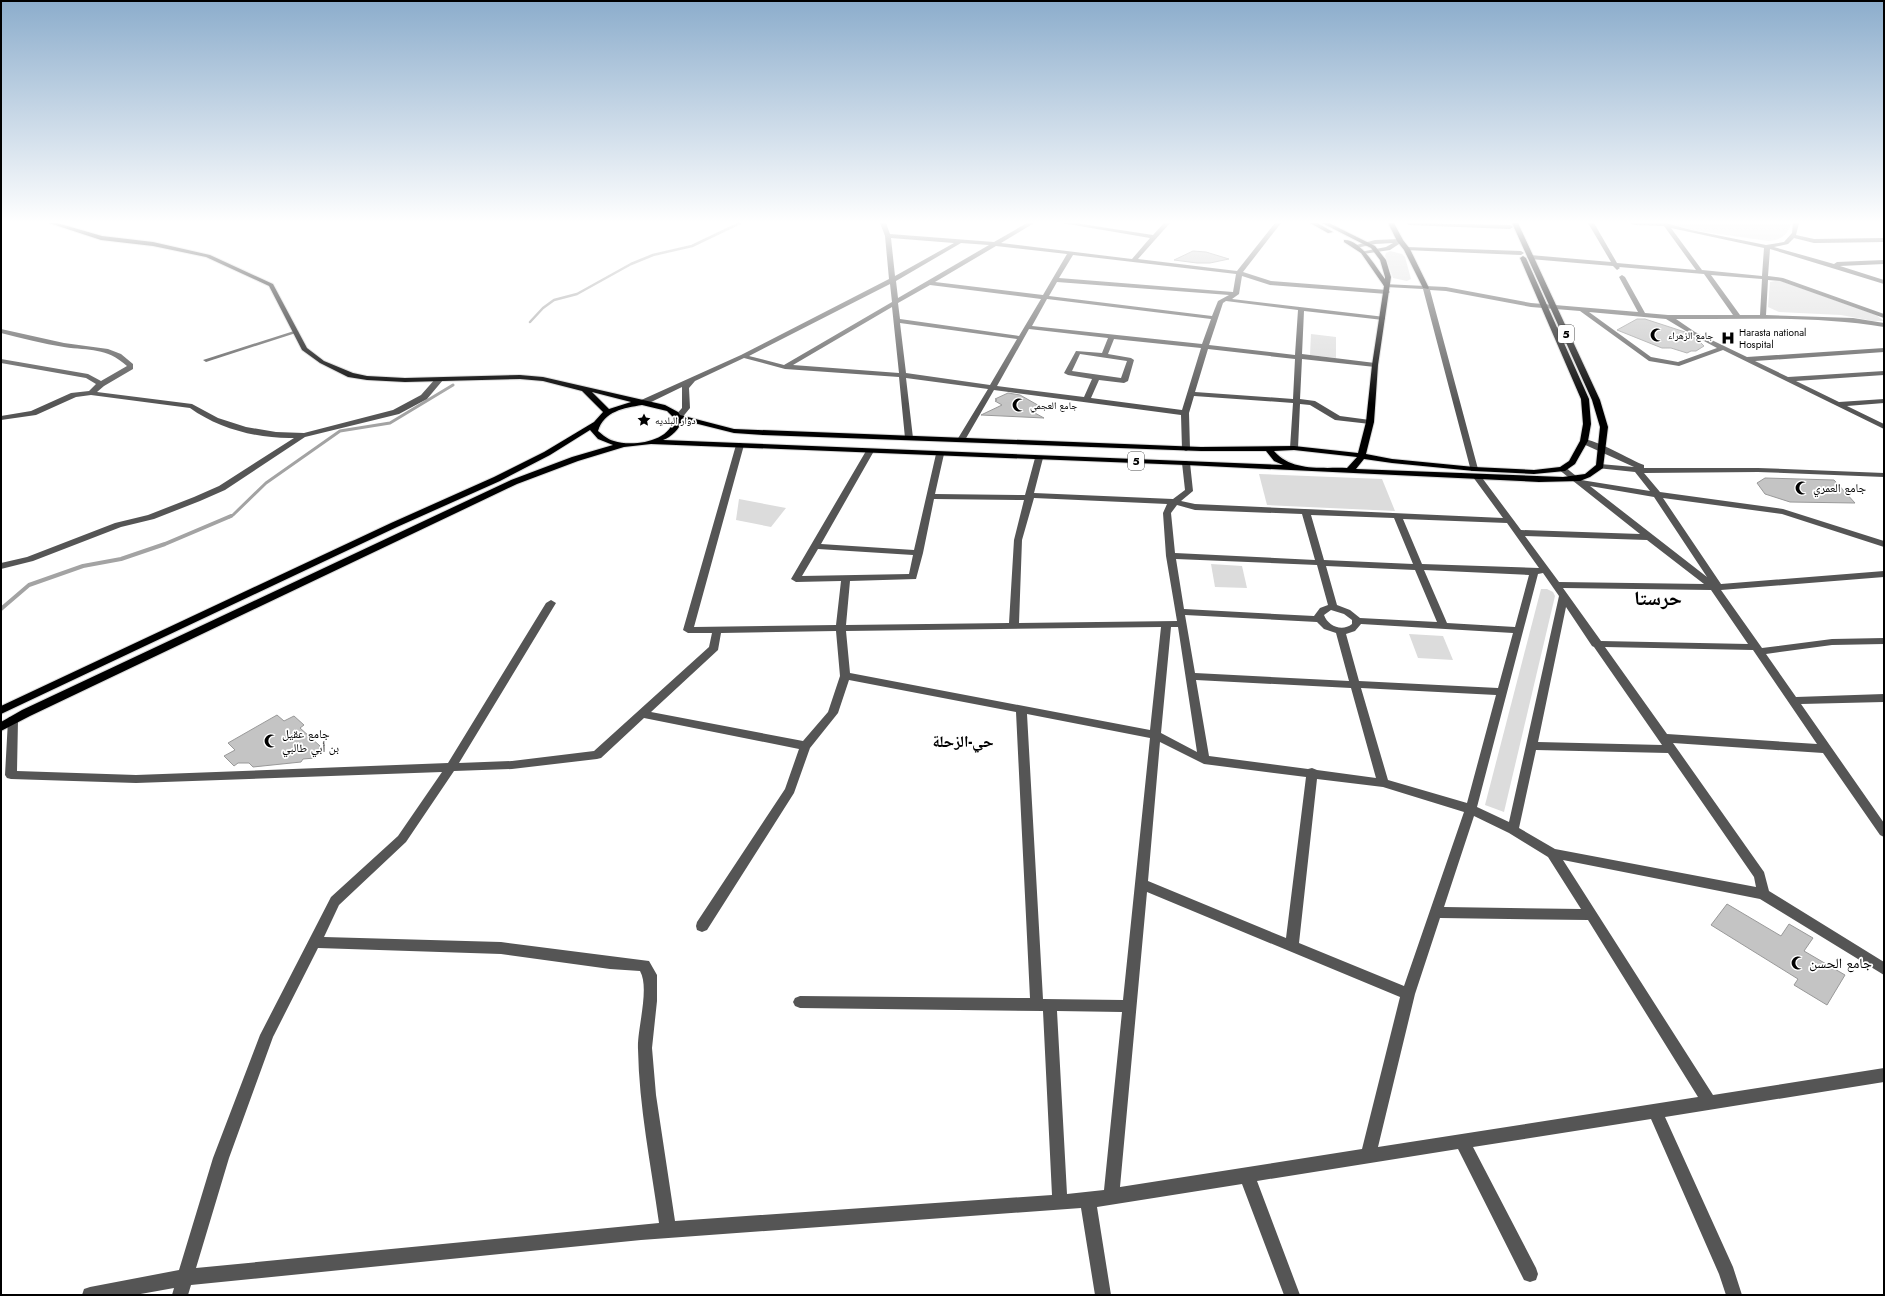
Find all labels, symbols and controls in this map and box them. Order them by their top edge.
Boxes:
road number: 5 [1558,325,1574,343]
place label: Harasta national Hospital [1739,325,1806,352]
mosque icon: جامع الزهراء [1649,327,1665,343]
place label: جامع الزهراء [1668,328,1714,343]
hospital icon: Harasta national Hospital [1720,330,1736,346]
mosque icon: جامع العجمي [1011,397,1027,413]
place label: جامع العجمي [1030,398,1078,413]
place icon: دوار البلديه [636,412,652,428]
place label: دوار البلديه [655,413,696,428]
road number: 5 [1128,452,1144,470]
place label: جامع العمري [1813,479,1866,498]
mosque icon: جامع العمري [1794,480,1810,496]
district label: حرستا [1634,584,1682,613]
place label: جامع عقيل بن أبي طالبي [282,725,339,758]
district label: حي-الزحلة [932,730,994,753]
mosque icon: جامع عقيل بن أبي طالبي [263,733,279,749]
place label: جامع الحسن [1809,953,1872,973]
mosque icon: جامع الحسن [1790,955,1806,971]

